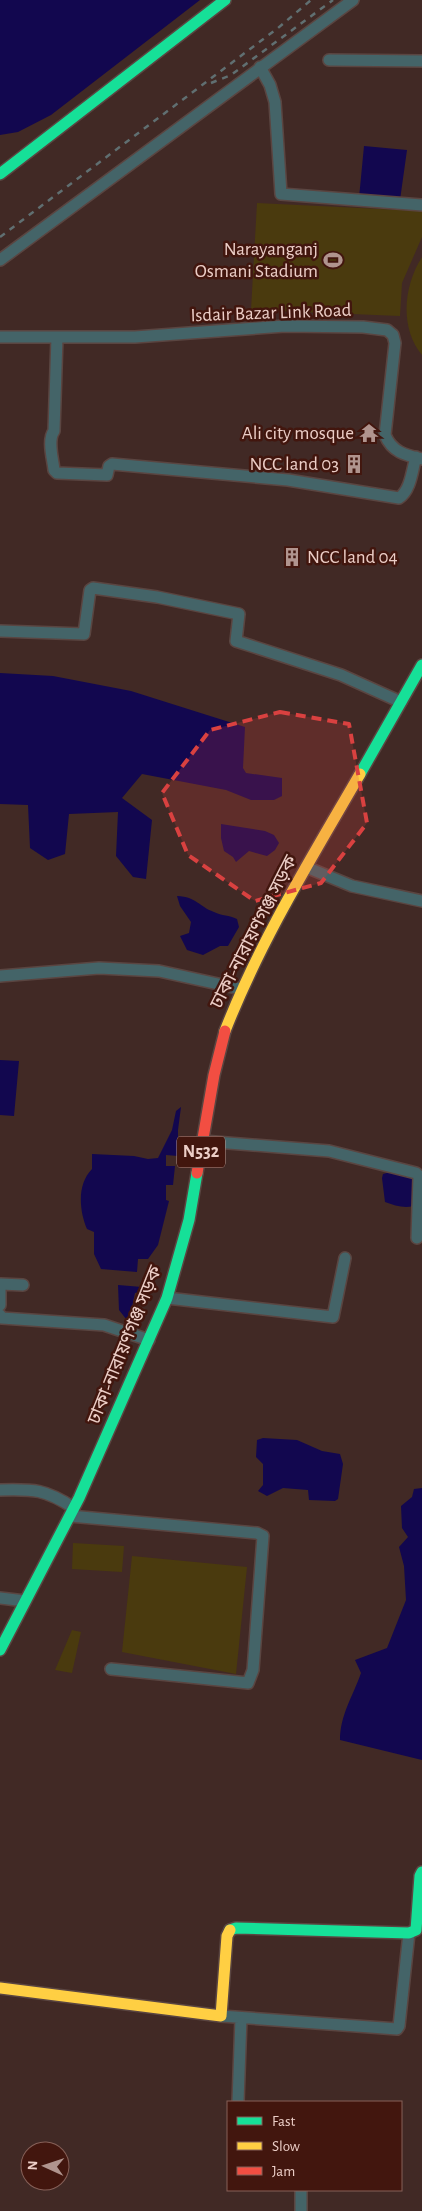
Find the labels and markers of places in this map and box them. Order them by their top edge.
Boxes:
place label: Narayanganj Osmani Stadium [195,240,318,281]
sports icon: Narayanganj Osmani Stadium [322,249,344,271]
temple icon: Ali city mosque [358,422,380,444]
place label: Ali city mosque [242,424,354,443]
building icon: NCC land 03 [343,453,365,475]
place label: NCC land 03 [250,455,339,474]
building icon: NCC land 04 [281,546,303,568]
place label: NCC land 04 [307,548,398,567]

